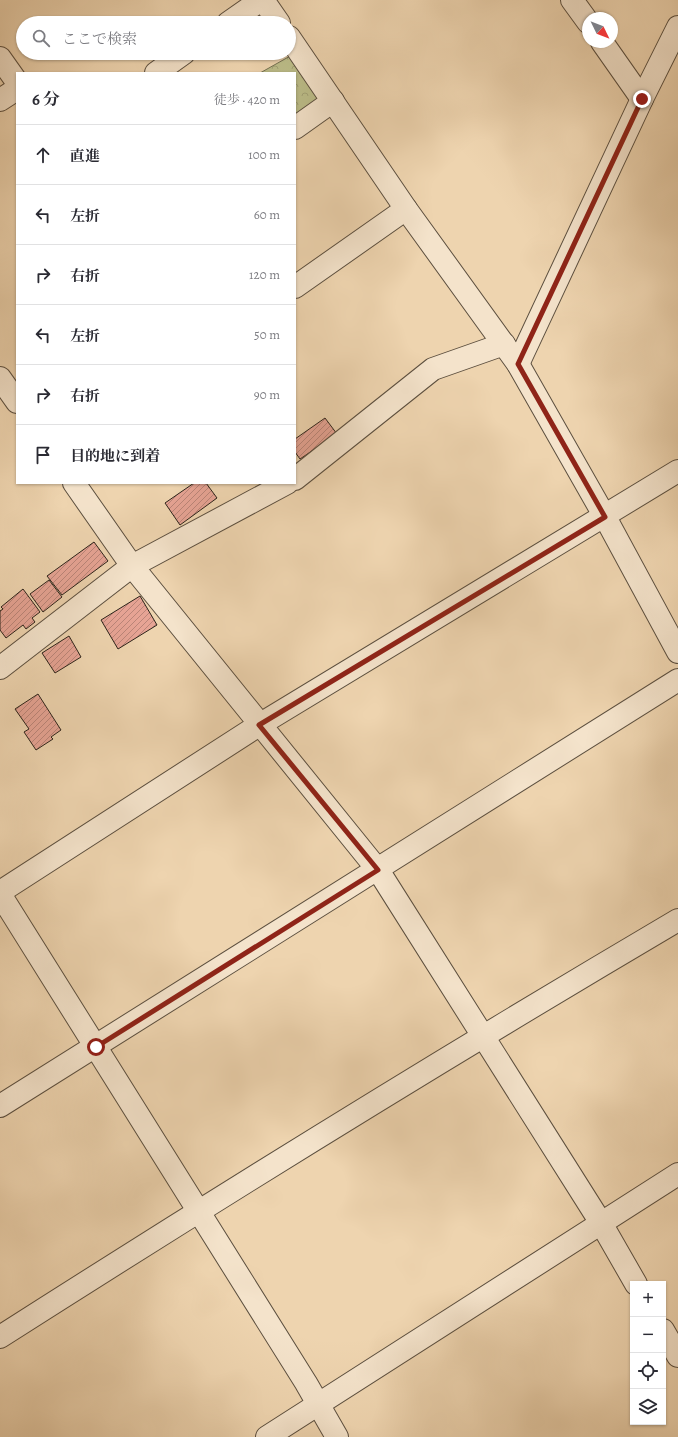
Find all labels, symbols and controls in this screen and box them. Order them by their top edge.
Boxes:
north arrow [582,12,618,48]
search box [16,16,296,60]
icon: search [30,27,52,49]
text: ここで検索 [62,29,137,49]
text: 6 分 [32,88,60,111]
route end [633,90,651,108]
text: 徒歩 · 420 m [214,91,280,108]
icon: ahead [32,144,54,166]
text: 直進 [70,146,100,166]
text: 100 m [248,146,280,163]
icon: left [32,204,54,226]
text: 左折 [70,206,100,226]
text: 60 m [254,206,280,223]
icon: right [32,264,54,286]
text: 右折 [70,266,100,286]
text: 120 m [249,266,280,283]
icon: left [32,324,54,346]
text: 左折 [70,326,100,346]
text: 50 m [254,326,280,343]
icon: right [32,384,54,406]
text: 右折 [70,386,100,406]
text: 90 m [254,386,280,403]
icon: arrive [32,444,54,466]
text: 目的地に到着 [70,446,160,466]
route start [87,1038,105,1056]
map controls [630,1281,666,1425]
button: + [630,1281,666,1317]
button: − [630,1317,666,1353]
button: locate [630,1353,666,1389]
button: layers [630,1389,666,1425]

